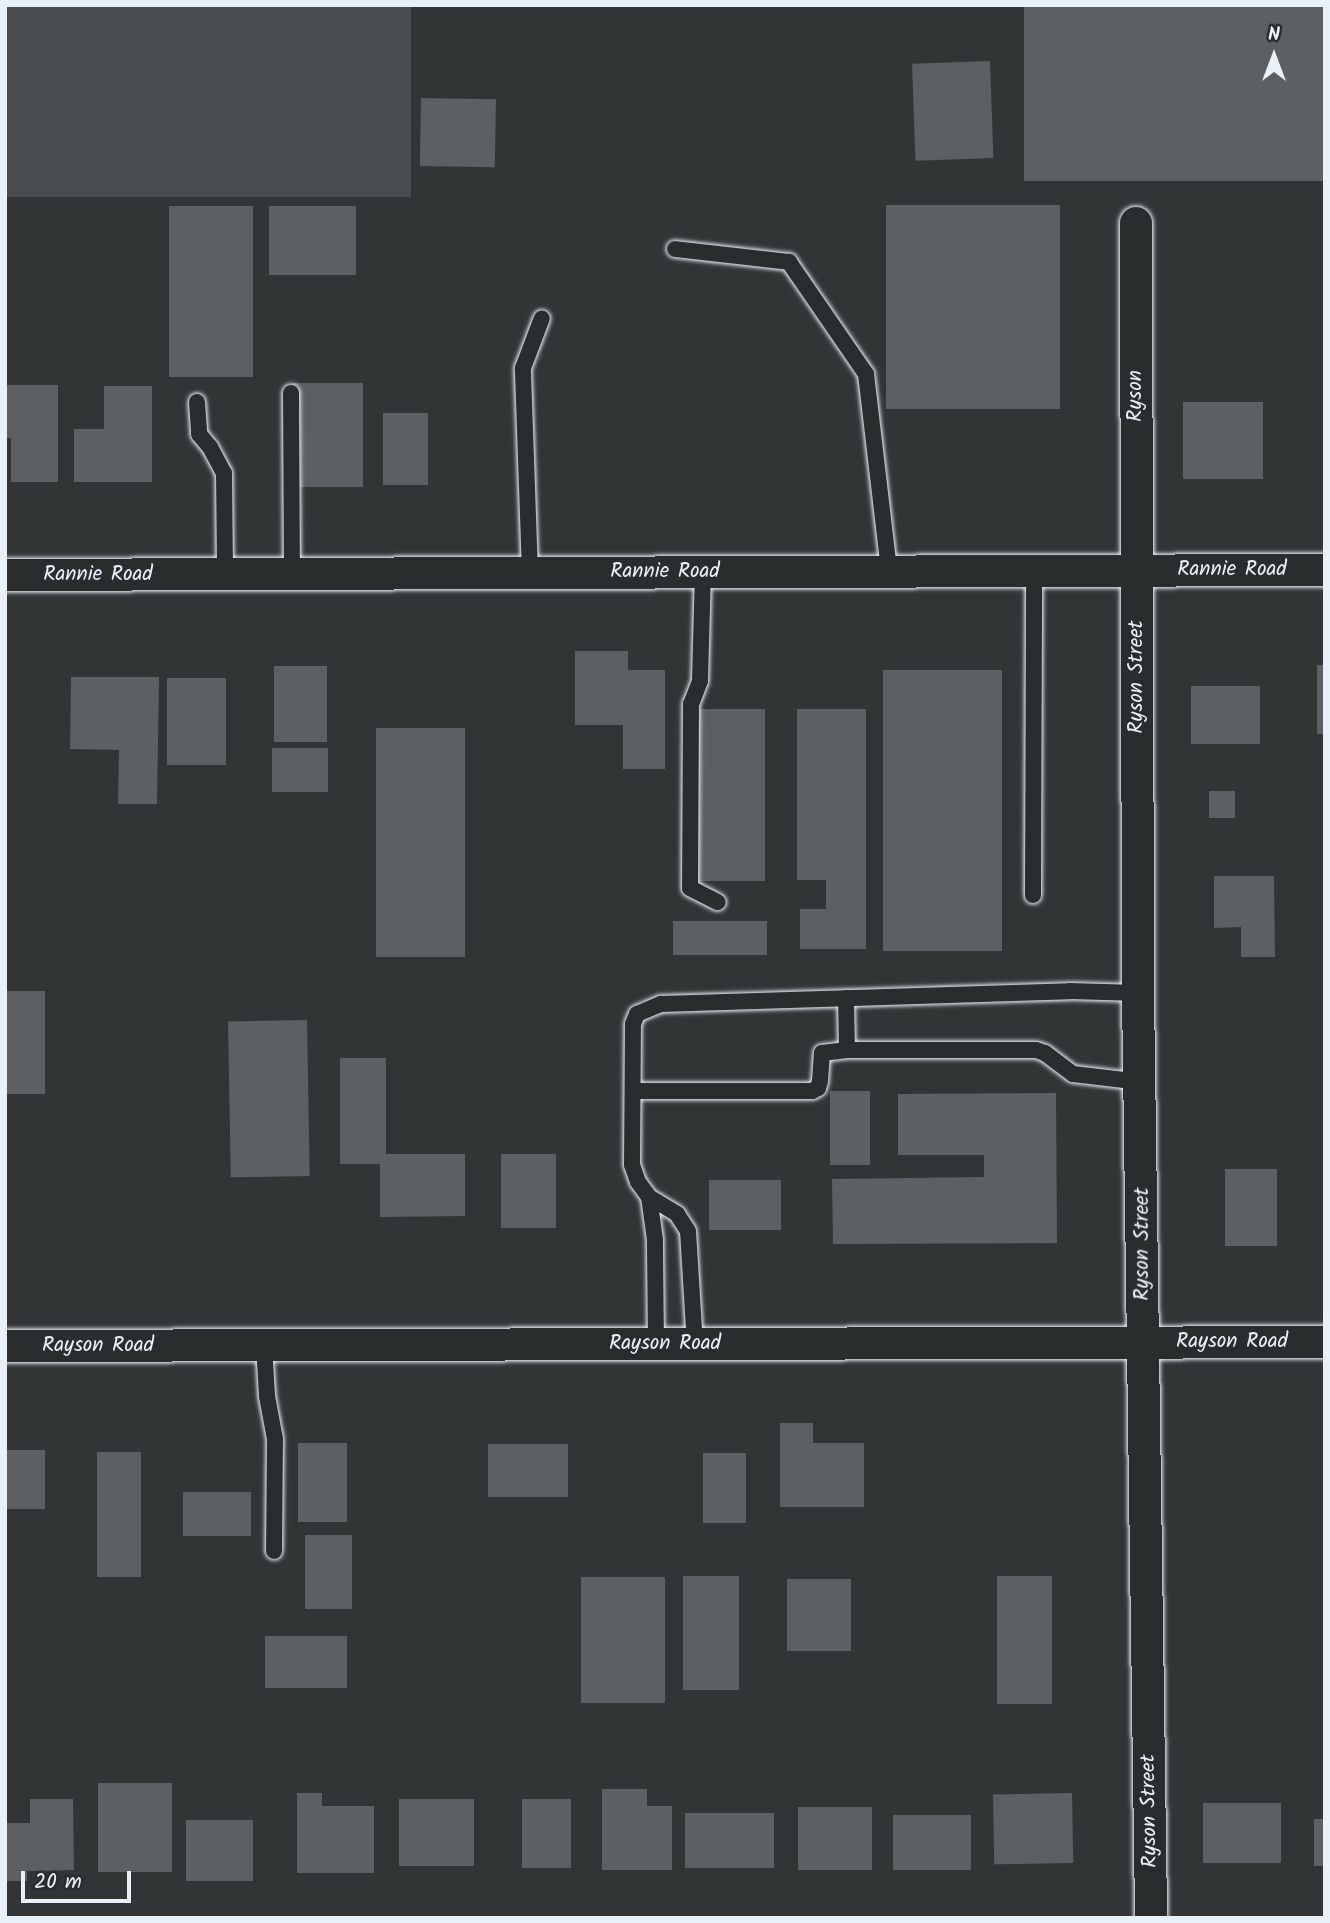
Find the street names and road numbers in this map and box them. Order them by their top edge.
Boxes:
street label: Ryson [1123,370,1149,422]
street label: Rannie Road [1177,557,1287,583]
street label: Rannie Road [610,559,720,585]
street label: Rannie Road [43,562,153,588]
street label: Ryson Street [1124,620,1150,734]
street label: Ryson Street [1130,1187,1156,1301]
street label: Rayson Road [1176,1329,1288,1355]
street label: Rayson Road [609,1331,721,1357]
street label: Rayson Road [42,1333,154,1359]
street label: Ryson Street [1136,1754,1164,1868]

